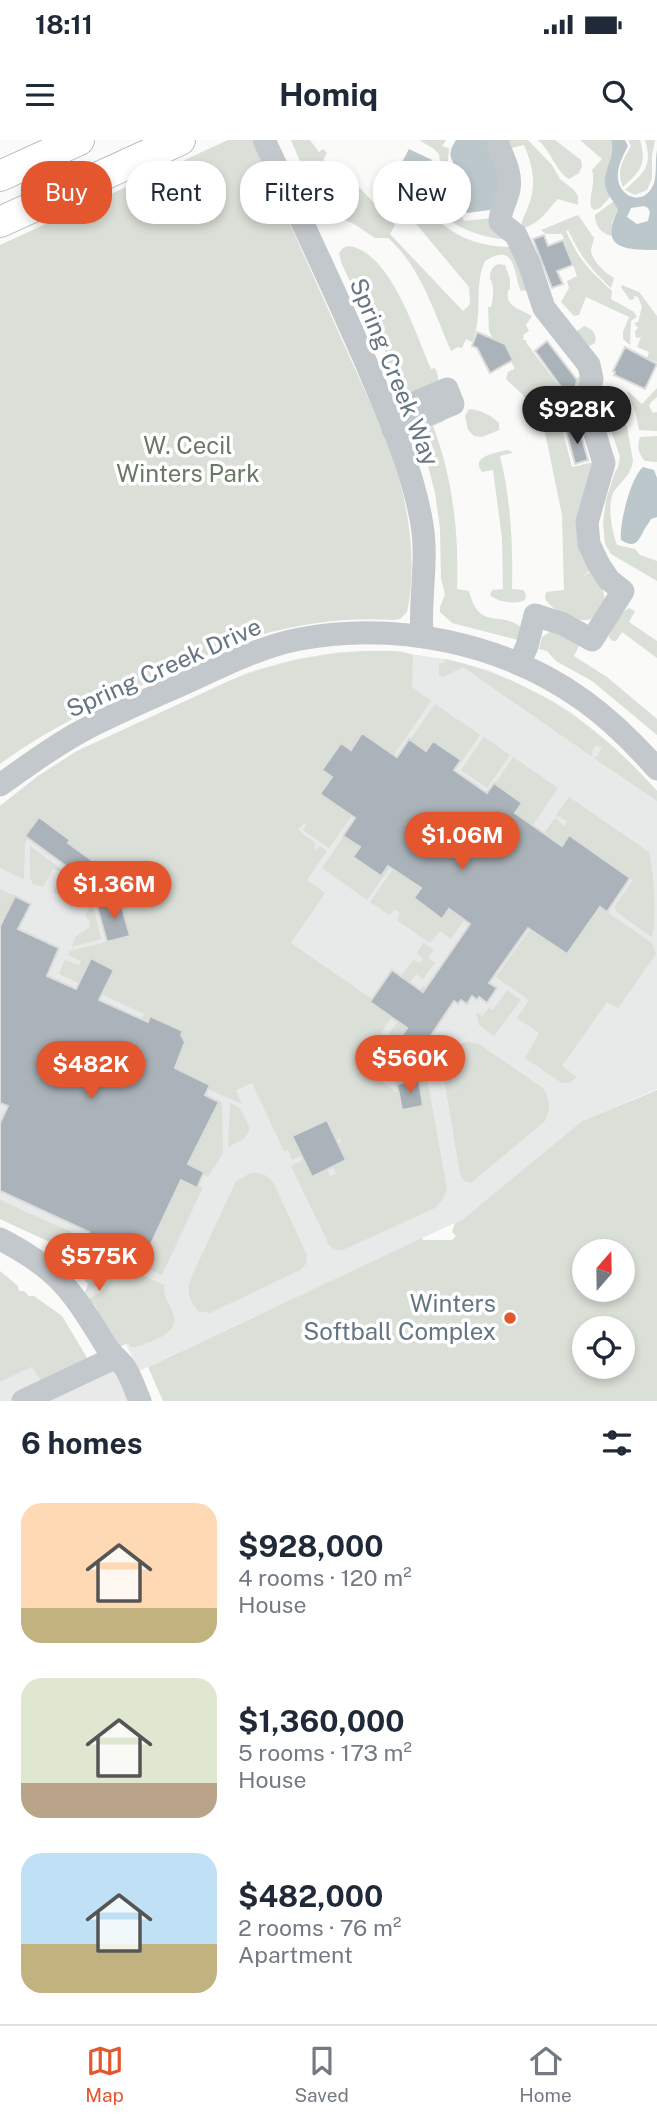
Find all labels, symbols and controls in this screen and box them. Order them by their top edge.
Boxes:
text: 18:11 [35,9,93,40]
icon: menu [21,76,59,114]
text: Homiq [279,76,378,113]
icon: search [598,76,636,114]
chip: Buy [21,161,112,224]
chip: Rent [126,161,226,224]
chip: Filters [240,161,359,224]
chip: New [373,161,471,224]
street label: Spring Creek Way [345,274,445,470]
pin: $928K [528,386,626,446]
text: $928K [538,395,616,422]
park label: W. Cecil Winters Park [116,431,260,487]
street label: Spring Creek Drive [62,612,265,723]
pin: $1.06M [405,812,519,872]
text: $1.06M [421,821,503,848]
pin: $1.36M [57,862,171,921]
text: $1.36M [72,870,156,897]
pin: $560K [361,1035,459,1095]
pin: $482K [42,1042,140,1101]
text: $560K [371,1044,449,1071]
text: $482K [52,1050,130,1077]
pin: $575K [50,1234,148,1293]
north arrow [572,1239,635,1302]
map controls [572,1239,635,1379]
text: $575K [60,1242,138,1269]
place label: Winters Softball Complex [303,1289,496,1345]
marker: Winters Softball Complex [502,1310,518,1326]
button: locate [572,1316,635,1379]
icon: filters [598,1424,636,1462]
text: 6 homes [21,1425,143,1461]
text: $928,000 [238,1528,384,1564]
icon: home [77,1531,161,1615]
text: 4 rooms · 120 m² [238,1564,412,1591]
text: House [238,1591,306,1618]
text: $1,360,000 [238,1703,405,1739]
icon: home [77,1706,161,1790]
text: 5 rooms · 173 m² [238,1739,412,1766]
text: House [238,1766,306,1793]
text: $482,000 [238,1878,383,1914]
icon: home [77,1881,161,1965]
text: 2 rooms · 76 m² [238,1914,401,1941]
text: Apartment [238,1941,353,1968]
tab: Map [85,2042,124,2106]
tab: Saved [294,2042,349,2106]
tab: Home [519,2042,572,2106]

